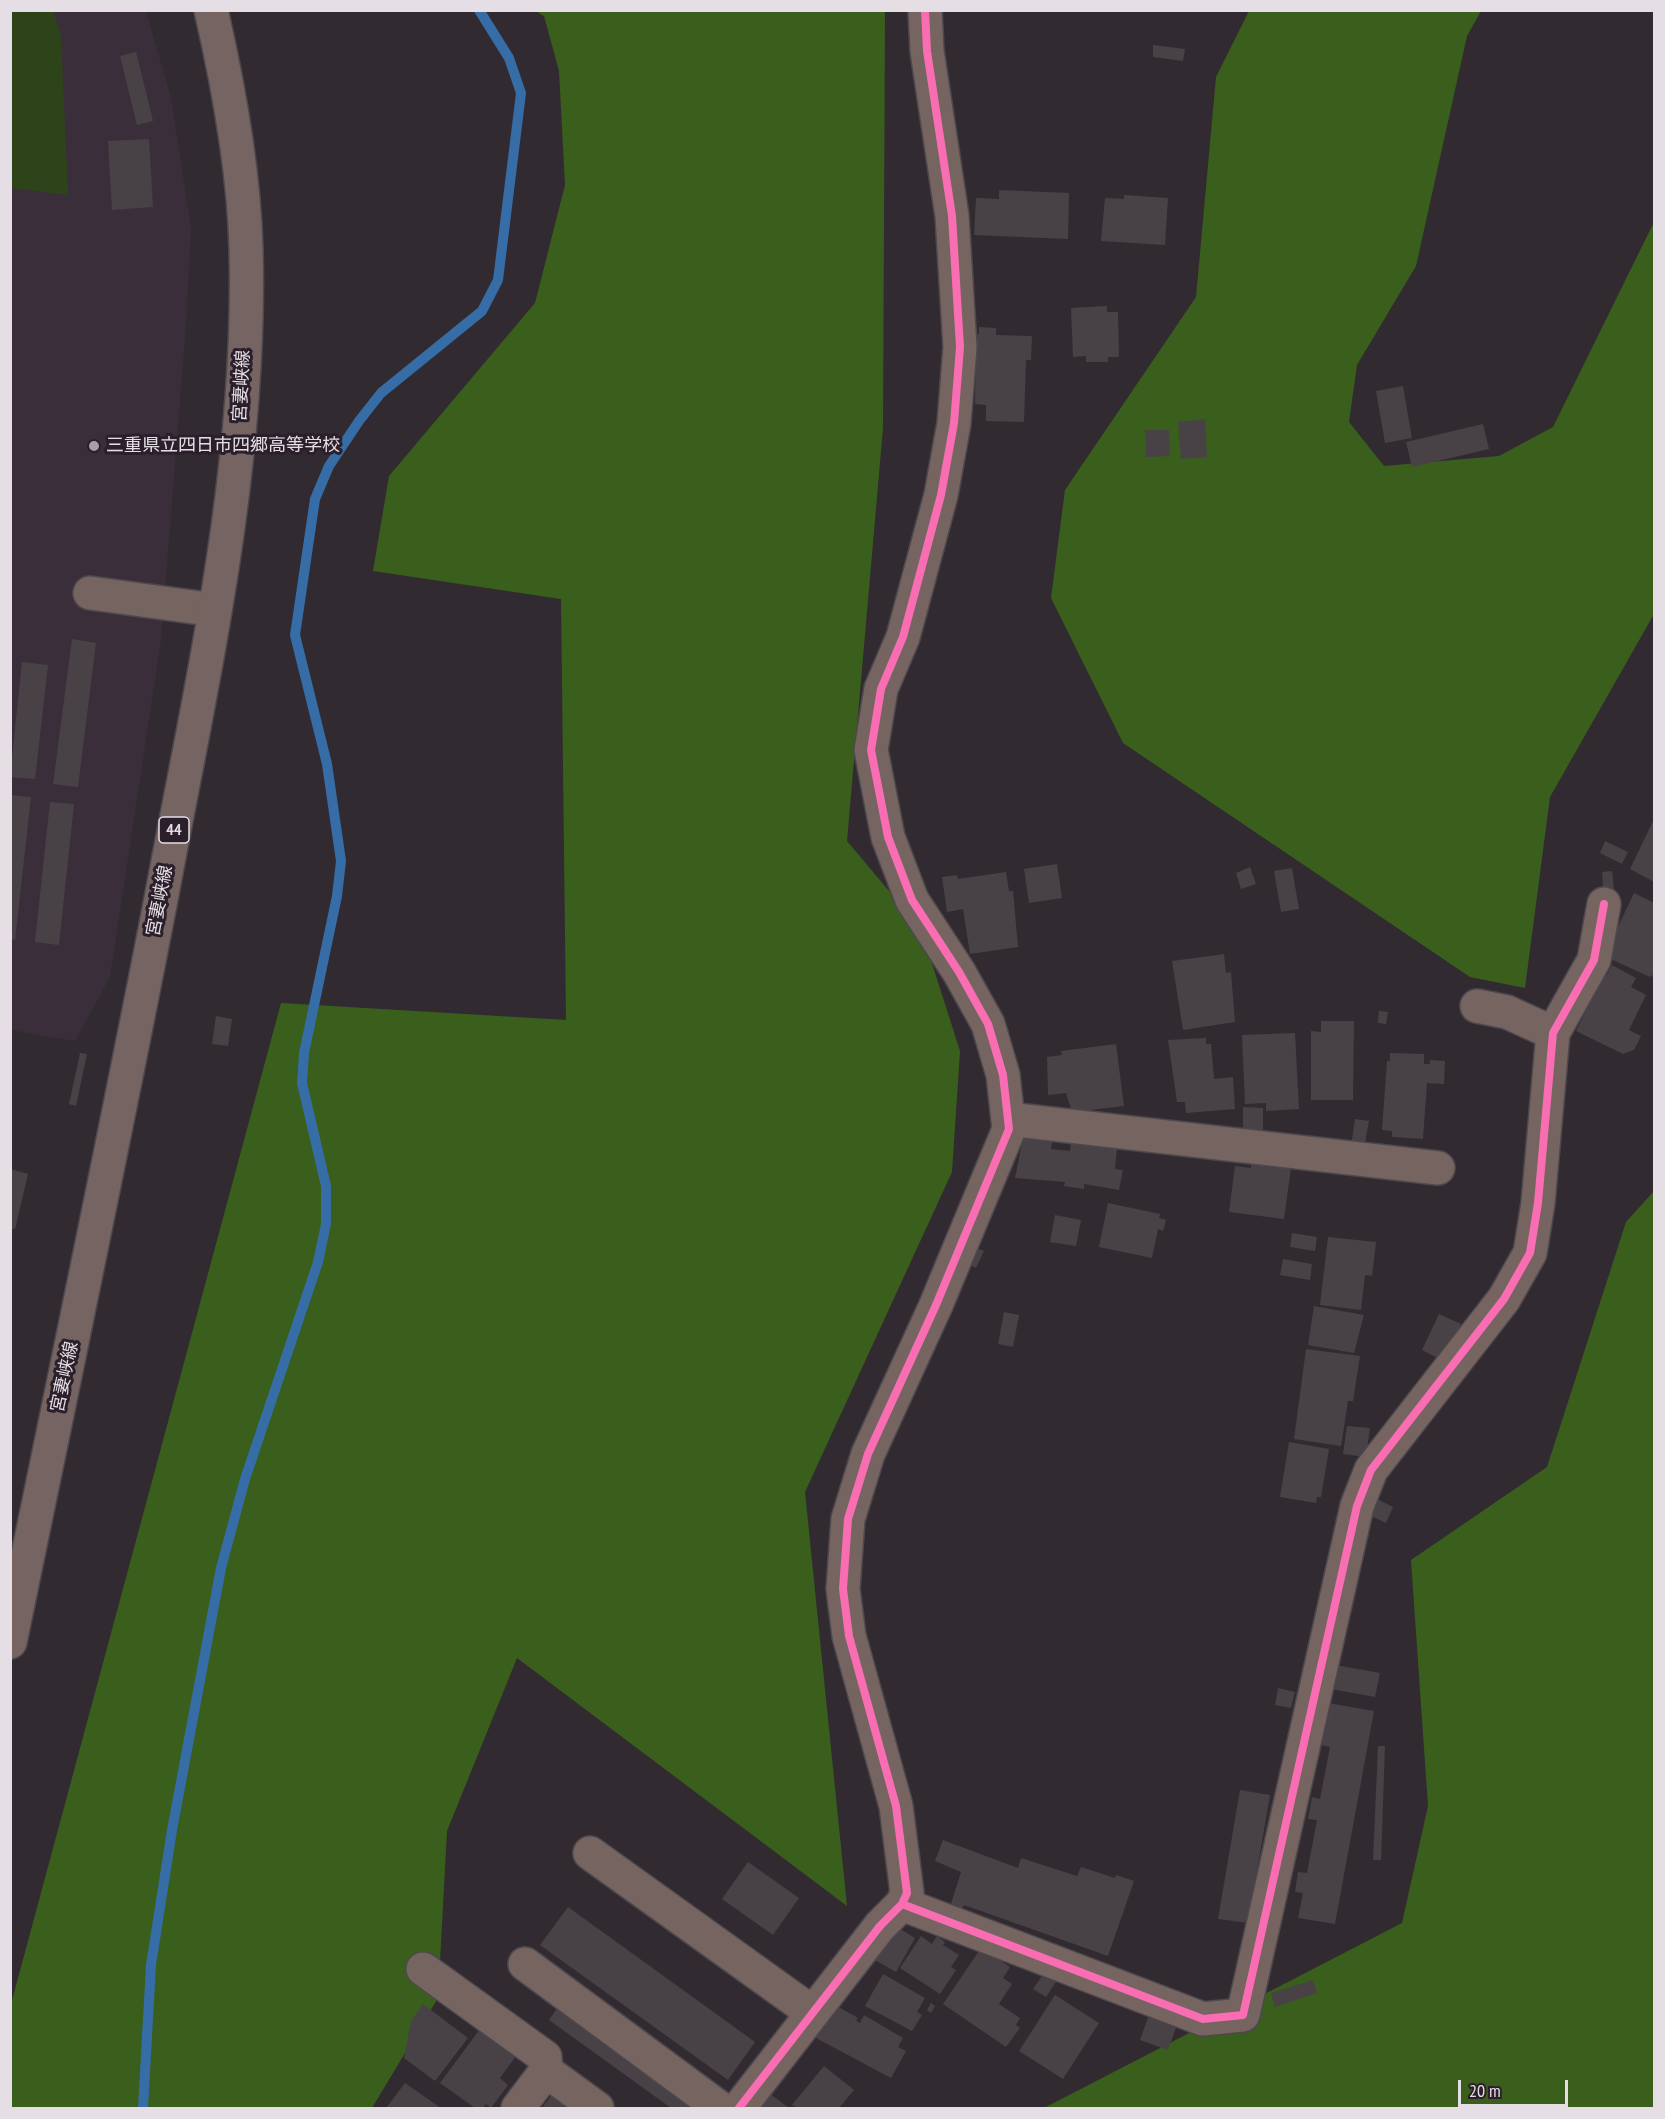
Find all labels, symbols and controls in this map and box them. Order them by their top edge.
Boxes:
street label: 宮妻峡線 [229,349,255,423]
place label: 三重県立四日市四郷高等学校 [106,435,340,457]
marker: 三重県立四日市四郷高等学校 [87,439,101,453]
road number: 44 [159,817,189,843]
street label: 宮妻峡線 [143,864,177,938]
street label: 宮妻峡線 [47,1340,83,1414]
scale bar [1461,2068,1570,2106]
text: 20 m [1469,2079,1501,2102]

